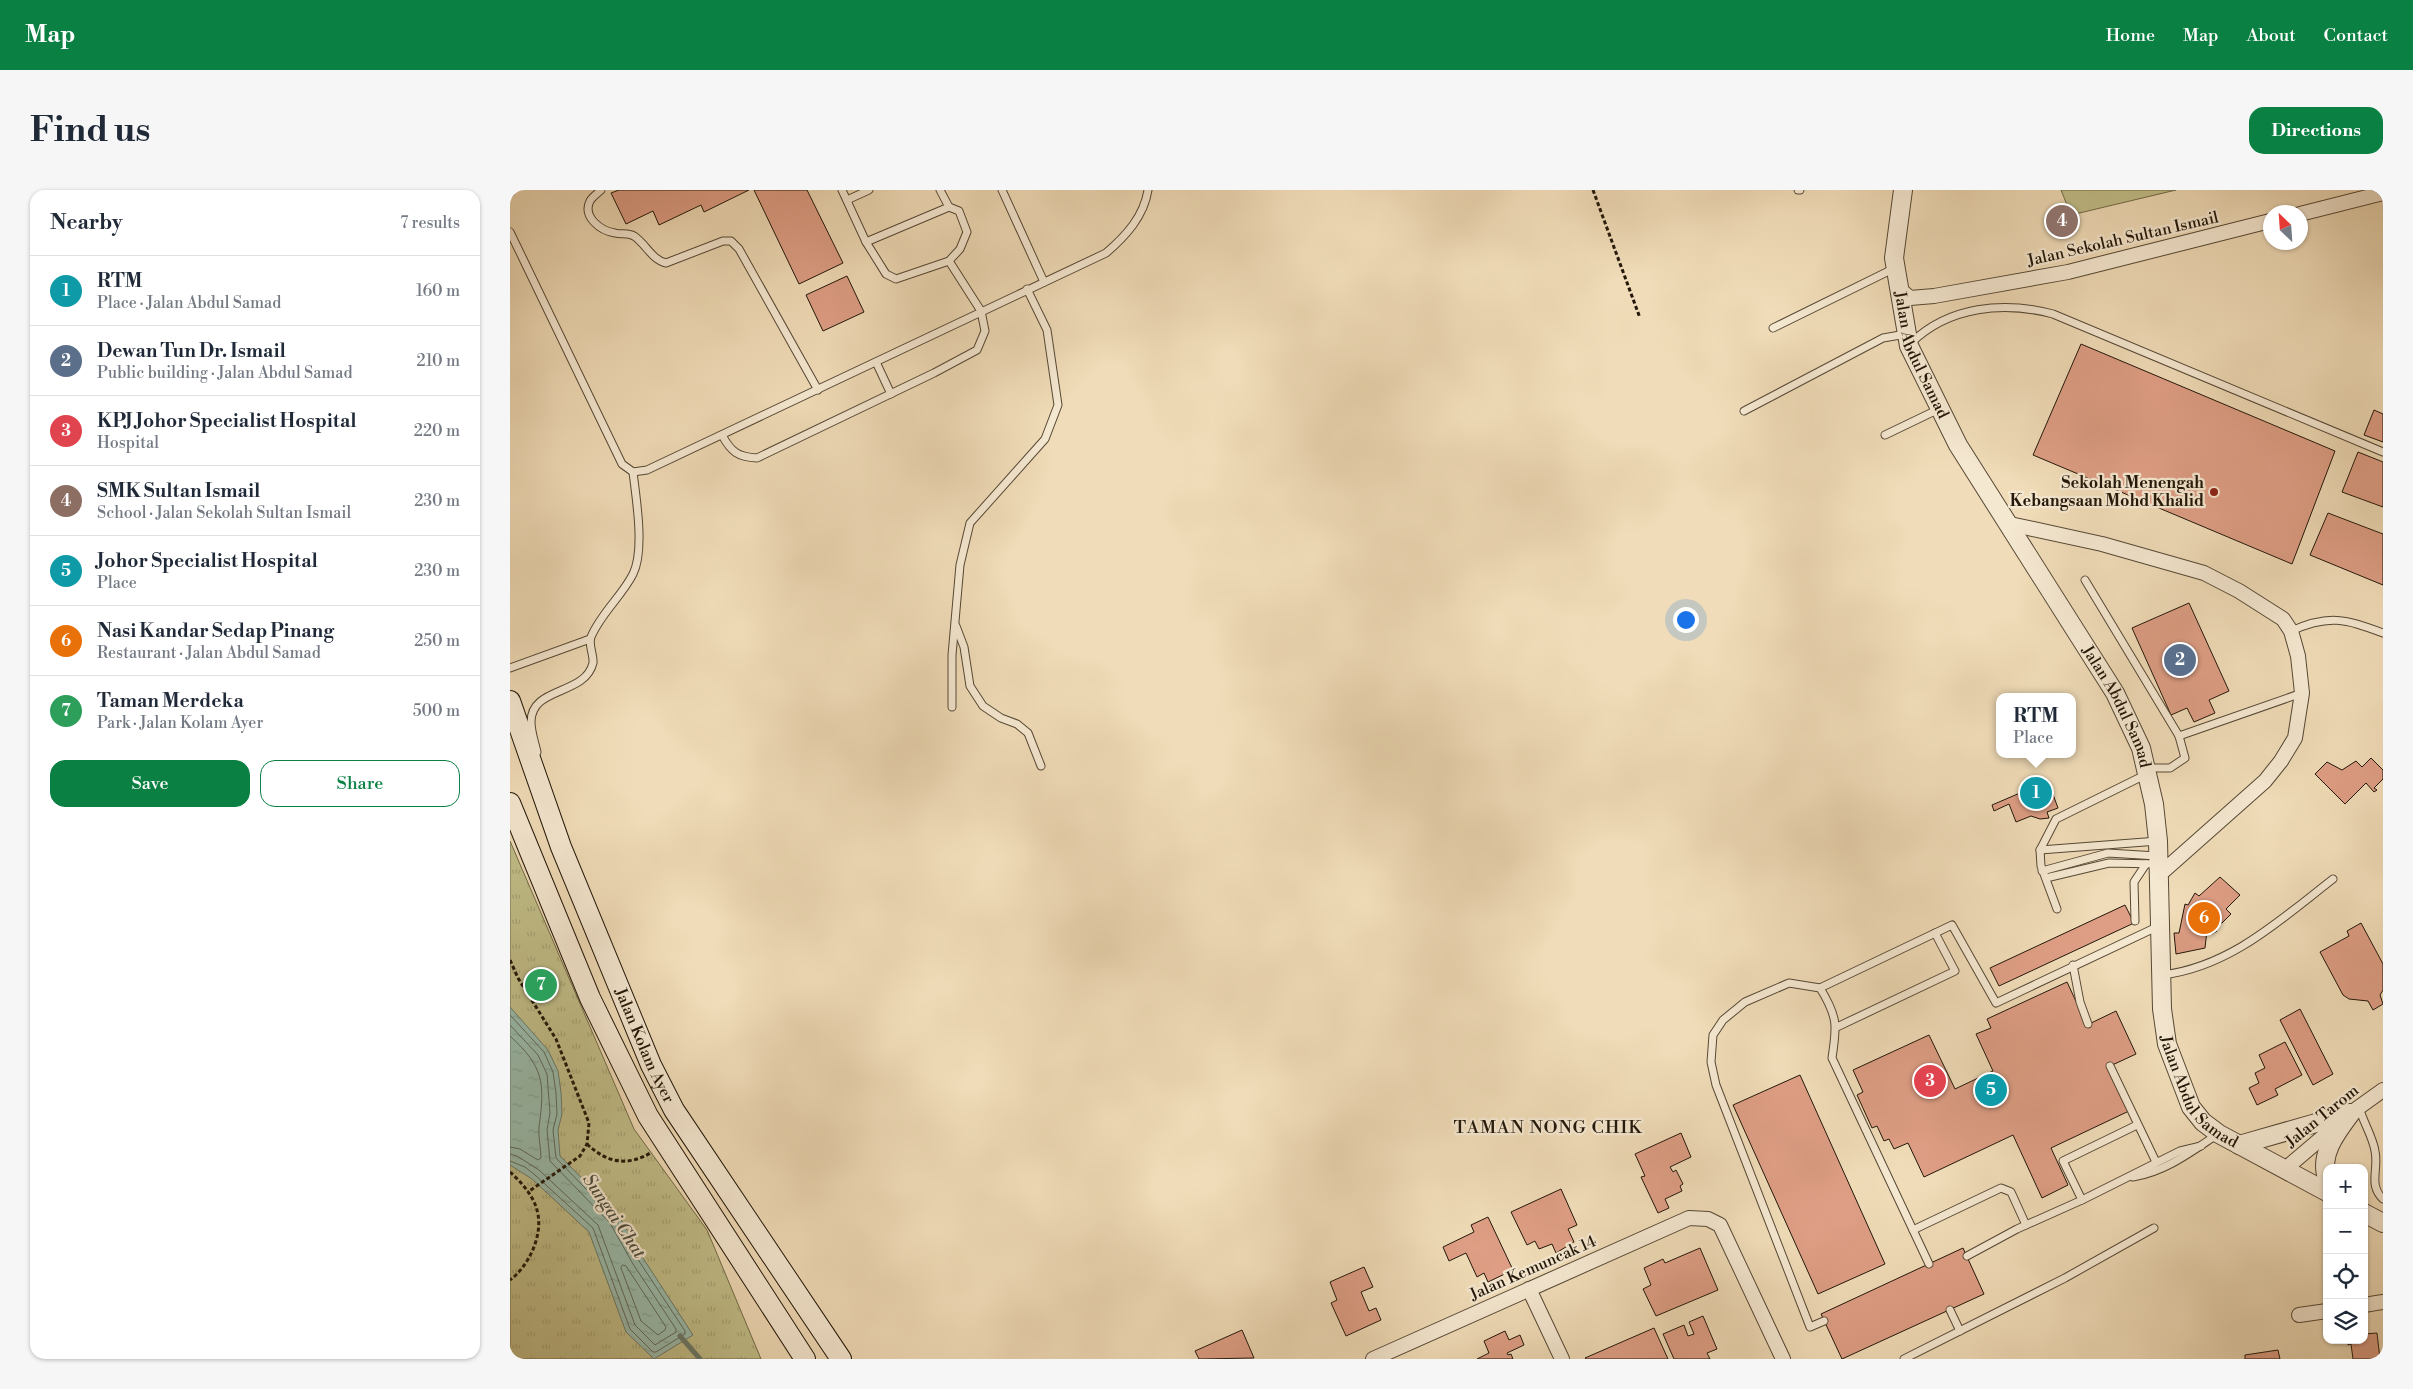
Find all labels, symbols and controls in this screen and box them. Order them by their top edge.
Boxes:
text: Map [25,20,75,50]
text: Home [2106,24,2155,47]
text: Map [2183,24,2219,47]
text: About [2247,24,2296,47]
text: Contact [2324,24,2388,47]
button: Directions [2249,107,2383,154]
text: Find us [30,109,150,152]
pin: 4 [2046,202,2078,240]
north arrow [2263,205,2308,250]
street label: Jalan Sekolah Sultan Ismail [2024,207,2221,271]
text: Nearby [50,210,123,236]
text: 7 results [400,213,460,233]
text: RTM [97,269,142,293]
text: 1 [62,281,70,301]
text: 160 m [416,281,460,301]
street label: Jalan Abdul Samad [1890,289,1953,422]
text: Place · Jalan Abdul Samad [97,293,281,313]
text: Dewan Tun Dr. Ismail [97,339,286,363]
text: 2 [61,351,71,371]
text: 210 m [416,351,460,371]
text: Public building · Jalan Abdul Samad [97,363,352,383]
text: KPJ Johor Specialist Hospital [97,409,357,433]
text: 3 [61,421,71,441]
text: 220 m [414,421,460,441]
text: Hospital [97,433,159,453]
place label: Sekolah Menengah Kebangsaan Mohd Khalid [2010,473,2204,511]
text: SMK Sultan Ismail [97,479,260,503]
marker: Sekolah Menengah Kebangsaan Mohd Khalid [2208,486,2220,498]
text: 4 [61,491,71,511]
text: 230 m [414,491,460,511]
text: School · Jalan Sekolah Sultan Ismail [97,503,351,523]
text: Johor Specialist Hospital [97,549,318,573]
text: 5 [61,561,71,581]
text: 230 m [414,561,460,581]
text: Place [97,573,137,593]
your location [1673,607,1699,633]
text: Nasi Kandar Sedap Pinang [97,619,334,643]
text: 6 [61,631,71,651]
text: 250 m [414,631,460,651]
street label: Jalan Abdul Samad [2077,641,2155,770]
pin: 2 [2164,641,2196,679]
text: Restaurant · Jalan Abdul Samad [97,643,321,663]
text: Taman Merdeka [97,689,244,713]
popup [1996,693,2076,758]
text: 7 [61,701,71,721]
text: 500 m [413,701,460,721]
text: RTM [2013,704,2059,728]
text: Park · Jalan Kolam Ayer [97,713,263,733]
text: Place [2013,728,2053,748]
button: Save [50,760,250,807]
button: Share [260,760,460,807]
pin: 1 [2020,774,2052,812]
pin: 6 [2188,899,2220,937]
pin: 7 [525,966,557,1004]
street label: Jalan Kolam Ayer [610,984,679,1107]
street label: Jalan Abdul Samad [2156,1033,2242,1152]
pin: 3 [1914,1062,1946,1100]
pin: 5 [1975,1071,2007,1109]
street label: Jalan Tarom [2280,1080,2363,1152]
district label: TAMAN NONG CHIK [1454,1116,1643,1139]
map controls [2323,1164,2368,1344]
button: + [2323,1164,2368,1209]
water label: Sungai Chat [577,1169,651,1264]
button: − [2323,1209,2368,1254]
street label: Jalan Kemuncak 14 [1466,1231,1600,1305]
button: locate [2323,1254,2368,1299]
button: layers [2323,1299,2368,1344]

